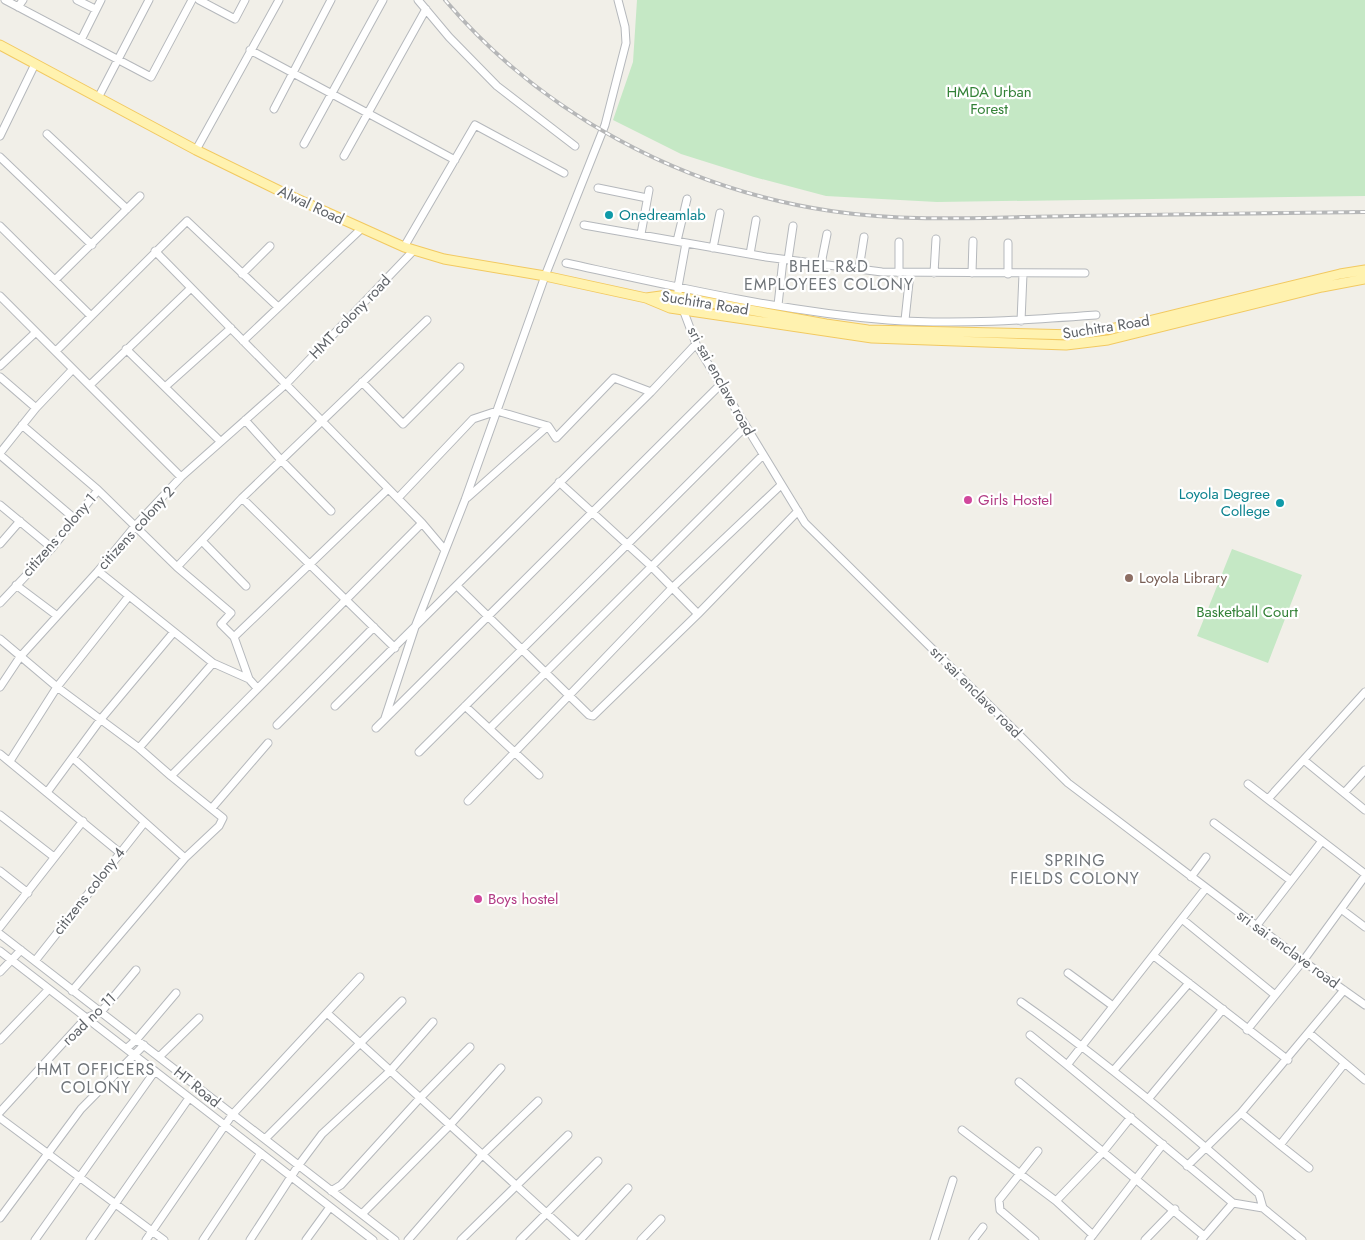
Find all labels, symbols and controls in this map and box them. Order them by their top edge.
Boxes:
park label: HMDA Urban Forest [946,81,1032,120]
street label: Alwal Road [274,180,348,230]
place label: Onedreamlab [619,204,706,226]
marker: Onedreamlab [603,209,615,221]
district label: BHEL R&D EMPLOYEES COLONY [744,255,914,296]
street label: HMT colony road [304,270,396,364]
street label: Suchitra Road [660,285,750,321]
street label: Suchitra Road [1061,309,1151,345]
street label: sri sai enclave road [682,322,760,440]
street label: citizens colony 2 [92,481,180,575]
place label: Loyola Degree College [1179,483,1270,522]
street label: citizens colony 1 [17,489,101,581]
place label: Girls Hostel [978,489,1052,511]
marker: Girls Hostel [962,494,974,506]
marker: Loyola Degree College [1274,497,1286,509]
place label: Loyola Library [1139,567,1228,589]
marker: Loyola Library [1123,572,1135,584]
park label: Basketball Court [1196,601,1298,623]
street label: sri sai enclave road [925,641,1027,743]
street label: citizens colony 4 [48,842,130,940]
district label: SPRING FIELDS COLONY [1010,849,1140,890]
place label: Boys hostel [488,888,558,910]
marker: Boys hostel [472,893,484,905]
street label: sri sai enclave road [1232,904,1344,994]
street label: road no 11 [57,988,121,1050]
district label: HMT OFFICERS COLONY [37,1058,155,1099]
street label: HT Road [169,1061,225,1113]

